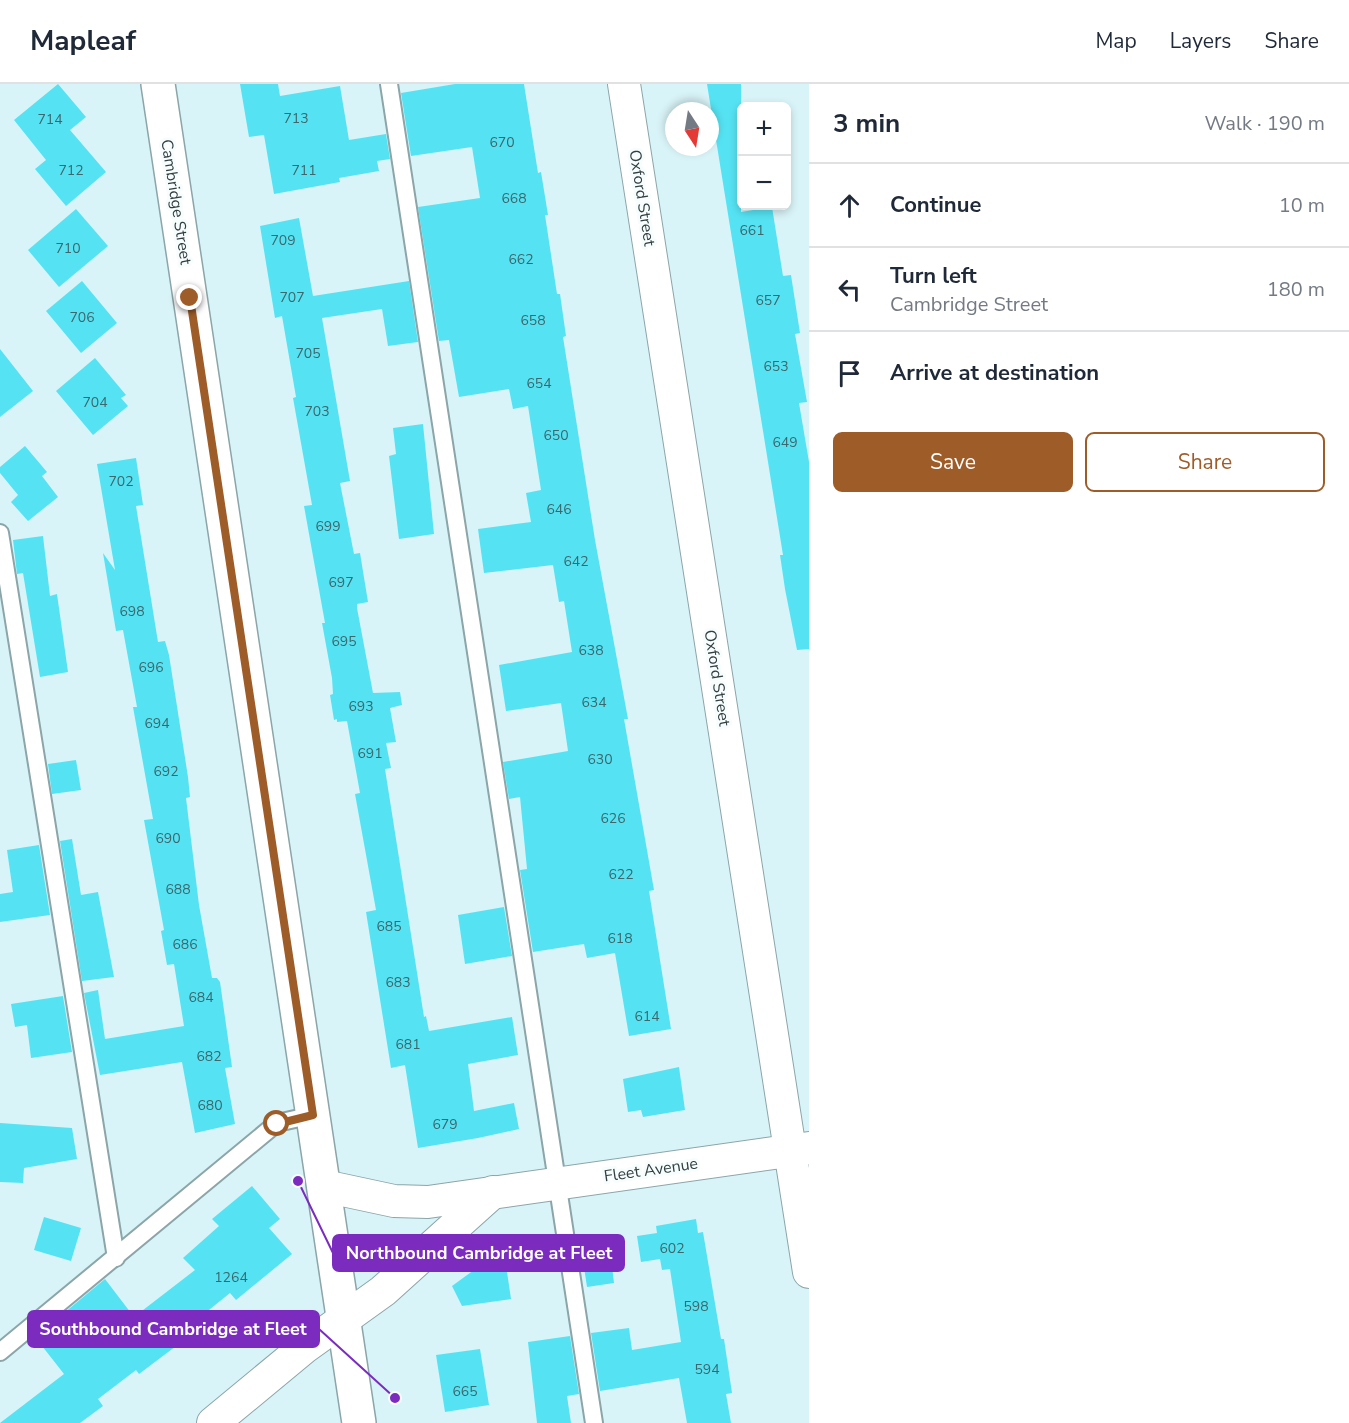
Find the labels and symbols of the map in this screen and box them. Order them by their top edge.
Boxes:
north arrow [665,102,719,156]
house number: 713 [283,109,309,128]
house number: 714 [37,110,63,129]
house number: 670 [489,133,515,152]
street label: Cambridge Street [155,138,197,267]
street label: Oxford Street [624,148,661,248]
house number: 712 [58,161,84,180]
house number: 711 [291,161,317,180]
house number: 668 [501,189,527,208]
house number: 661 [739,221,765,240]
house number: 709 [270,231,296,250]
house number: 710 [55,239,81,258]
house number: 662 [508,250,534,269]
route end [176,284,202,310]
house number: 707 [279,288,305,307]
house number: 657 [755,291,781,310]
house number: 706 [69,308,95,327]
house number: 658 [520,311,546,330]
house number: 705 [295,344,321,363]
house number: 653 [763,357,789,376]
house number: 654 [526,374,552,393]
house number: 704 [82,393,108,412]
house number: 703 [304,402,330,421]
house number: 650 [543,426,569,445]
house number: 649 [772,433,798,452]
house number: 702 [108,472,134,491]
house number: 646 [546,500,572,519]
house number: 699 [315,517,341,536]
house number: 642 [563,552,589,571]
house number: 697 [328,573,354,592]
house number: 698 [119,602,145,621]
street label: Oxford Street [699,628,736,728]
house number: 695 [331,632,357,651]
house number: 638 [578,641,604,660]
house number: 696 [138,658,164,677]
house number: 634 [581,693,607,712]
house number: 693 [348,697,374,716]
house number: 694 [144,714,170,733]
house number: 691 [357,744,383,763]
house number: 630 [587,750,613,769]
house number: 692 [153,762,179,781]
house number: 626 [600,809,626,828]
house number: 690 [155,829,181,848]
house number: 622 [608,865,634,884]
house number: 688 [165,880,191,899]
house number: 685 [376,917,402,936]
house number: 618 [607,929,633,948]
house number: 686 [172,935,198,954]
house number: 683 [385,973,411,992]
house number: 684 [188,988,214,1007]
house number: 614 [634,1007,660,1026]
house number: 681 [395,1035,421,1054]
house number: 682 [196,1047,222,1066]
house number: 680 [197,1096,223,1115]
route start [263,1110,289,1136]
house number: 679 [432,1115,458,1134]
street label: Fleet Avenue [603,1153,699,1187]
callout: Northbound Cambridge at Fleet [333,1235,624,1271]
house number: 602 [659,1239,685,1258]
text: Northbound Cambridge at Fleet [346,1241,612,1265]
house number: 1264 [214,1268,248,1287]
house number: 598 [683,1297,709,1316]
callout: Southbound Cambridge at Fleet [28,1311,319,1347]
text: Southbound Cambridge at Fleet [39,1317,307,1341]
house number: 594 [694,1360,720,1379]
house number: 665 [452,1382,478,1401]

